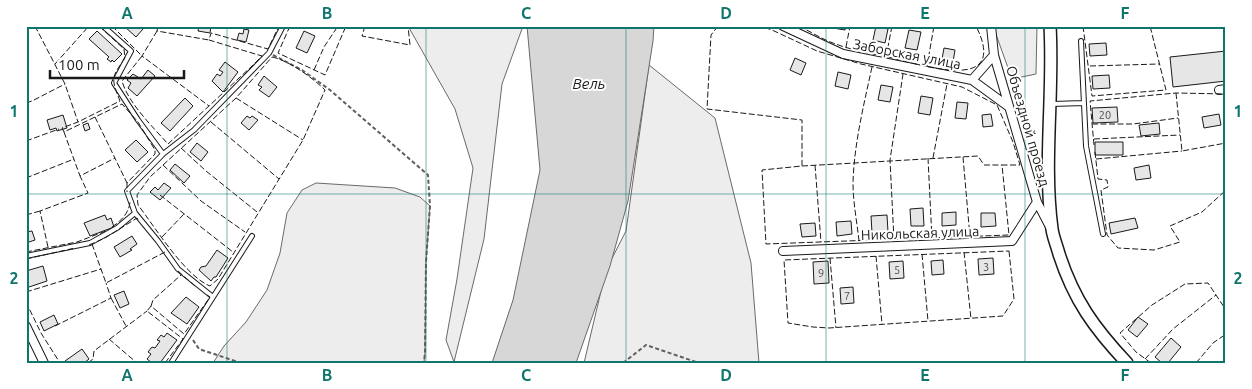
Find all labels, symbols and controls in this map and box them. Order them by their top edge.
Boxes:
text: A [121,4,133,22]
text: B [322,4,332,22]
text: C [521,4,531,22]
text: D [720,4,732,22]
text: E [920,4,930,22]
text: F [1121,4,1130,22]
street label: Заборская улица [852,36,962,72]
scale bar [50,48,184,80]
text: 100 m [58,56,100,73]
street label: Объездной проезд [1003,64,1053,188]
water label: Вель [573,75,605,92]
text: 1 [9,102,19,120]
text: 1 [1233,102,1243,120]
house number: 20 [1099,109,1111,121]
street label: Никольская улица [860,223,980,243]
house number: 3 [983,261,989,273]
house number: 5 [894,264,900,276]
house number: 9 [818,267,824,279]
text: 2 [9,269,19,287]
text: 2 [1233,269,1243,287]
house number: 7 [844,290,850,302]
text: A [121,366,133,384]
text: B [322,366,332,384]
text: C [521,366,531,384]
text: D [720,366,732,384]
text: E [920,366,930,384]
text: F [1121,366,1130,384]

